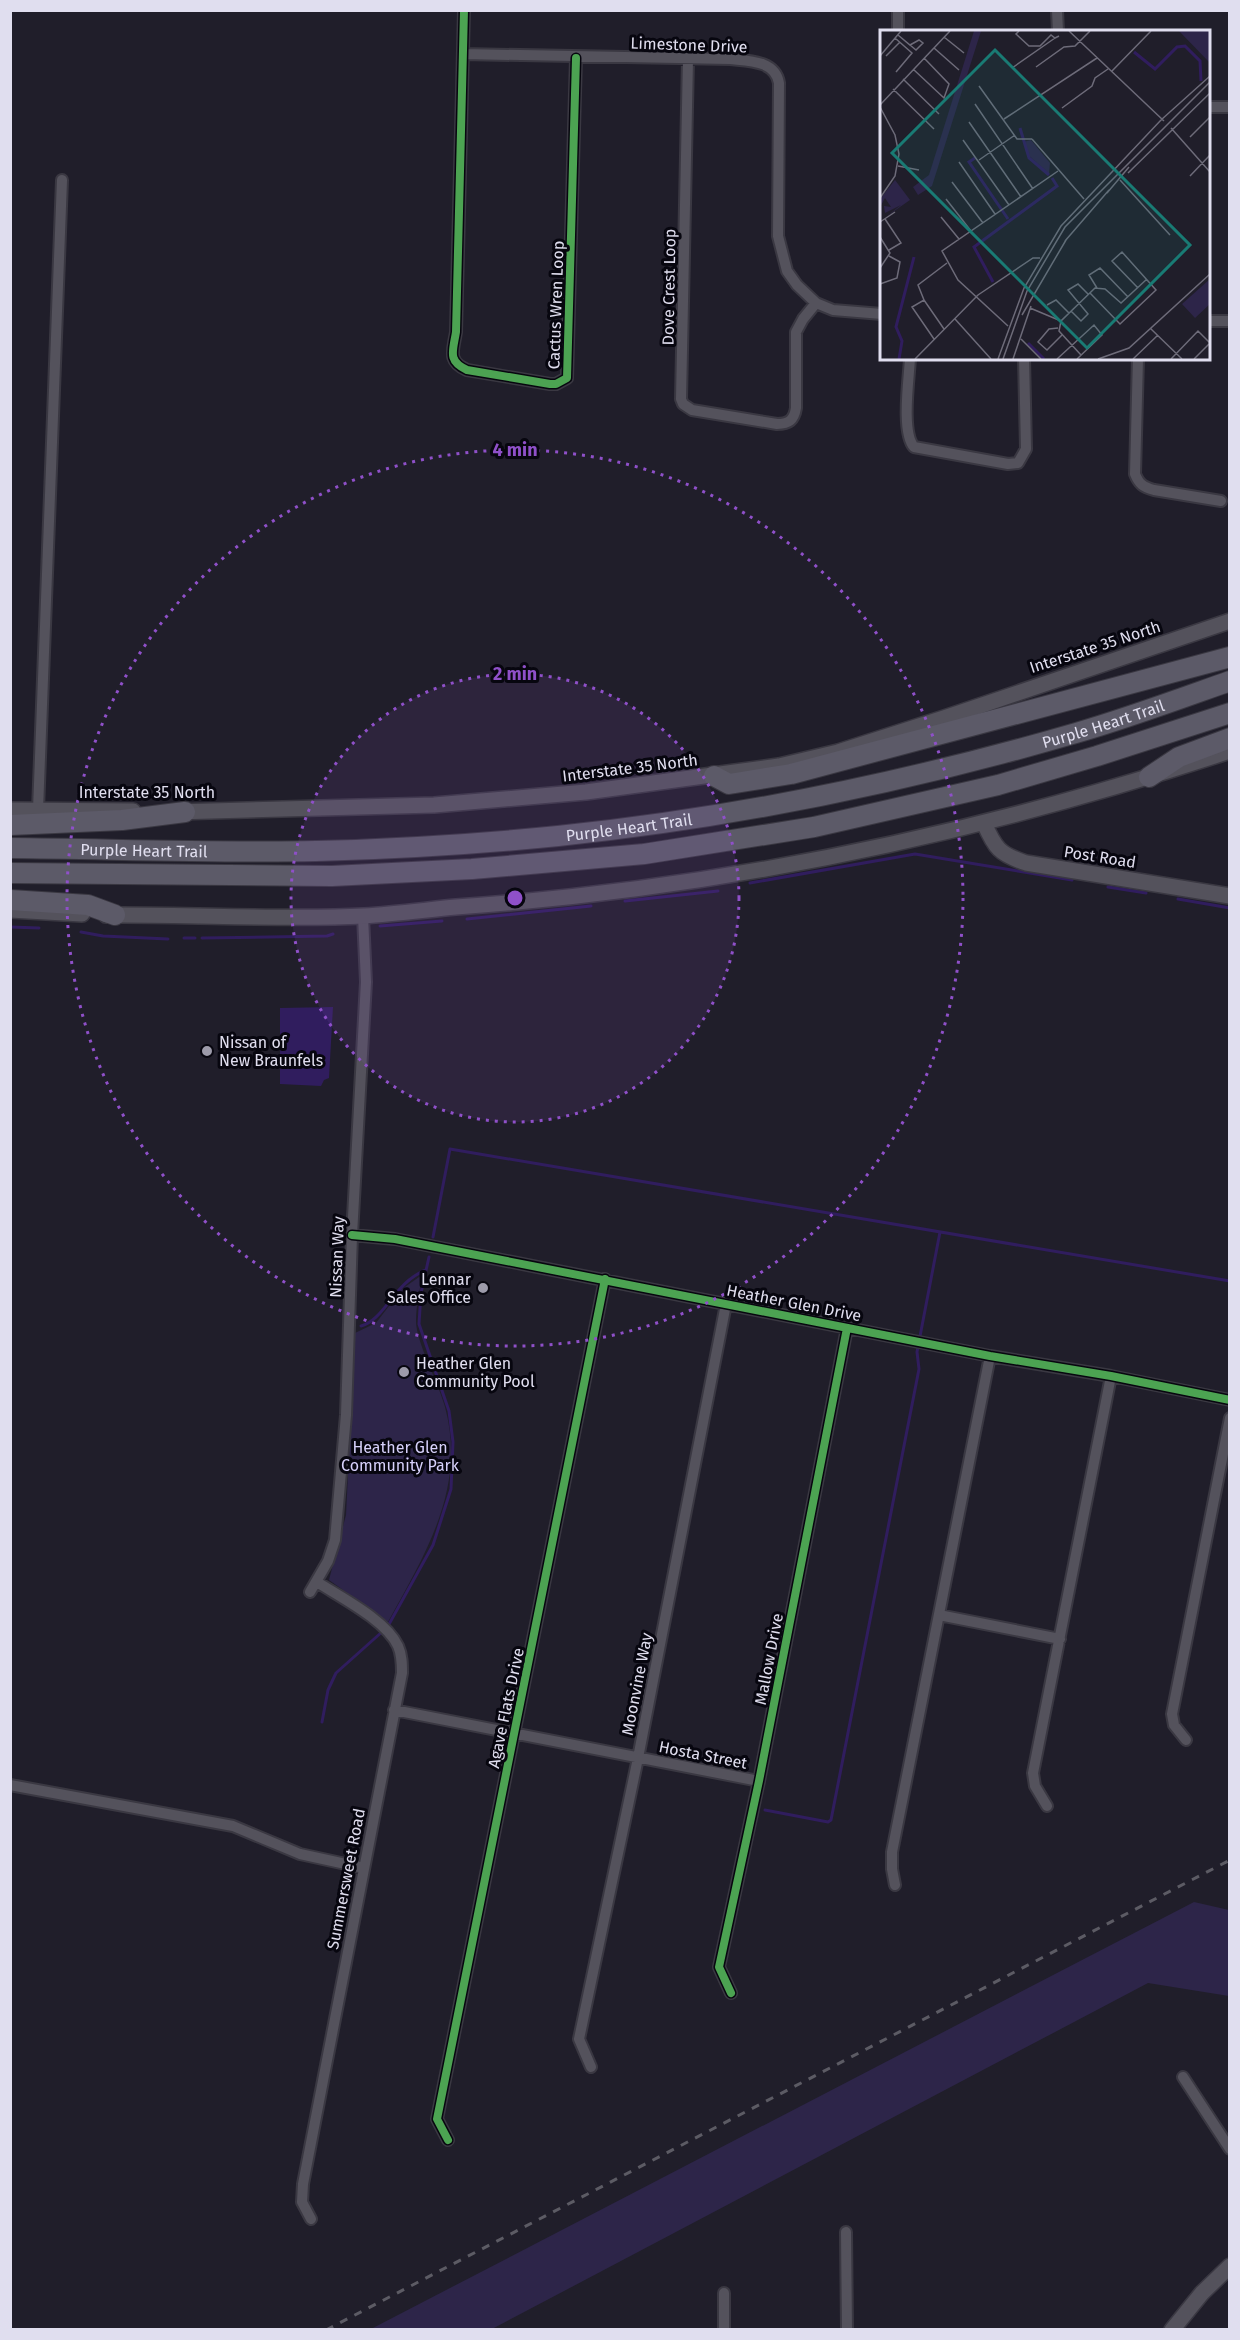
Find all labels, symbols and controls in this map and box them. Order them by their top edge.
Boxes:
inset map [880,30,1210,360]
street label: Limestone Drive [630,33,748,57]
street label: Dove Crest Loop [658,228,680,346]
street label: Cactus Wren Loop [544,240,568,370]
text: 4 min [492,439,538,461]
street label: Interstate 35 North [1027,617,1163,677]
text: 2 min [493,663,537,685]
street label: Purple Heart Trail [1040,695,1167,752]
street label: Interstate 35 North [561,750,699,786]
street label: Interstate 35 North [79,783,215,802]
street label: Purple Heart Trail [565,809,694,845]
street label: Purple Heart Trail [80,840,208,861]
street label: Post Road [1063,842,1137,872]
centre of rings [505,888,525,908]
place label: Nissan of New Braunfels [219,1033,323,1070]
marker: Nissan of New Braunfels [200,1044,214,1058]
street label: Nissan Way [326,1216,348,1298]
place label: Lennar Sales Office [387,1270,472,1307]
marker: Lennar Sales Office [476,1281,490,1295]
street label: Heather Glen Drive [725,1281,863,1325]
place label: Heather Glen Community Pool [416,1354,535,1391]
marker: Heather Glen Community Pool [397,1365,411,1379]
park label: Heather Glen Community Park [341,1438,460,1475]
street label: Mallow Drive [751,1612,787,1706]
street label: Moonvine Way [618,1631,656,1737]
street label: Agave Flats Drive [484,1646,528,1770]
street label: Hosta Street [657,1737,749,1773]
street label: Summersweet Road [323,1807,369,1951]

